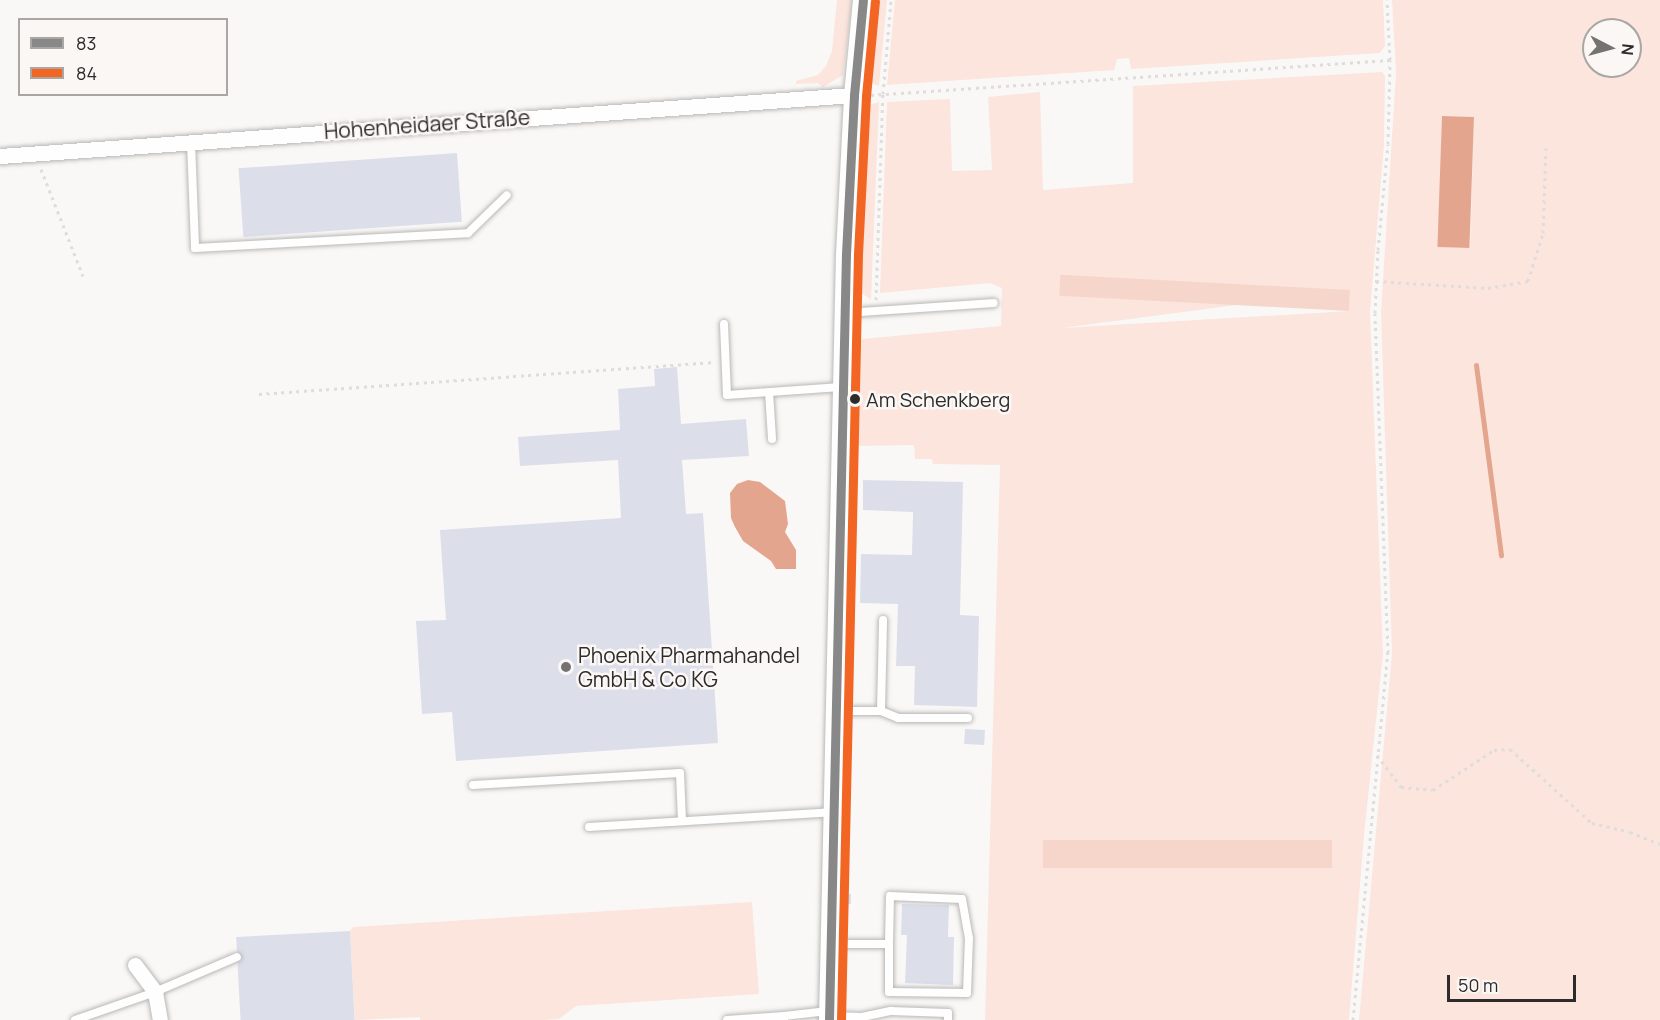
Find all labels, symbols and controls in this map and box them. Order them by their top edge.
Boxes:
legend [18,18,228,96]
north arrow [1582,18,1642,78]
text: 83 [76,31,96,55]
text: N [1616,43,1639,57]
text: 84 [76,61,97,85]
street label: Hohenheidaer Straße [323,104,531,144]
place label: Am Schenkberg [866,387,1010,411]
marker: Am Schenkberg [849,393,861,405]
place label: Phoenix Pharmahandel GmbH & Co KG [578,642,800,692]
marker: Phoenix Pharmahandel GmbH & Co KG [559,660,573,674]
scale bar [1450,963,1579,1001]
text: 50 m [1458,973,1498,997]

